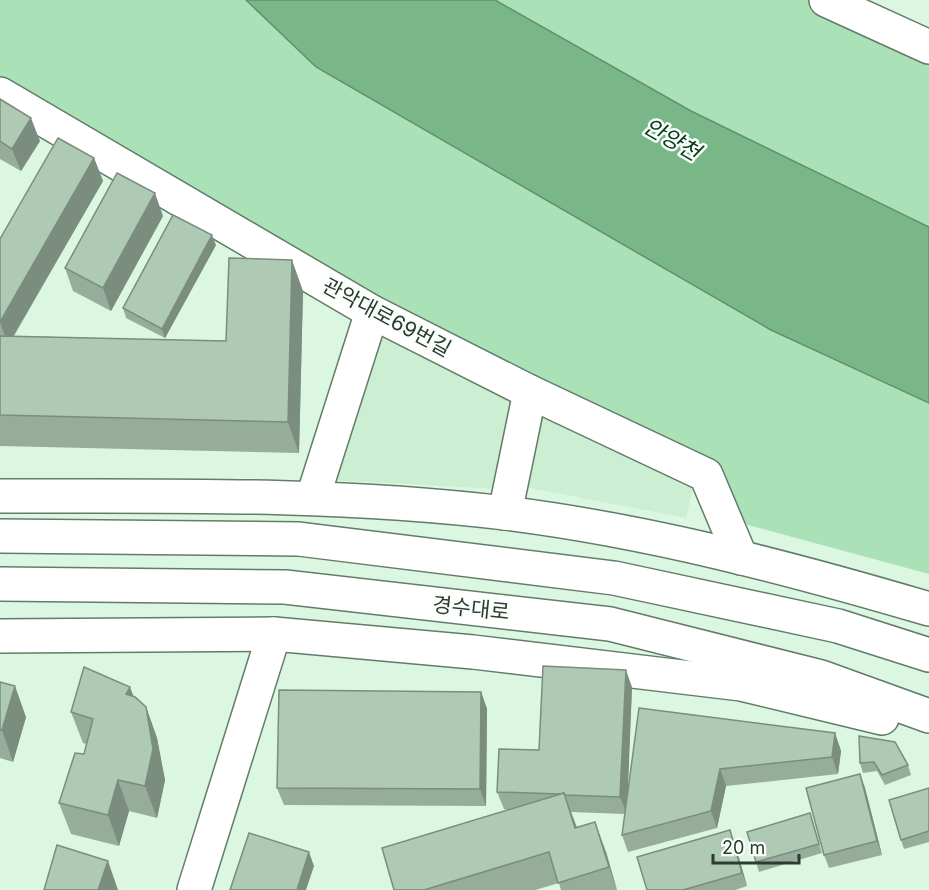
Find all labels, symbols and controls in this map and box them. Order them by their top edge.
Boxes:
water label: 안양천 [639,113,707,167]
street label: 관악대로69번길 [318,273,456,361]
street label: 경수대로 [431,592,511,624]
scale bar [713,827,798,865]
text: 20 m [722,837,765,858]

